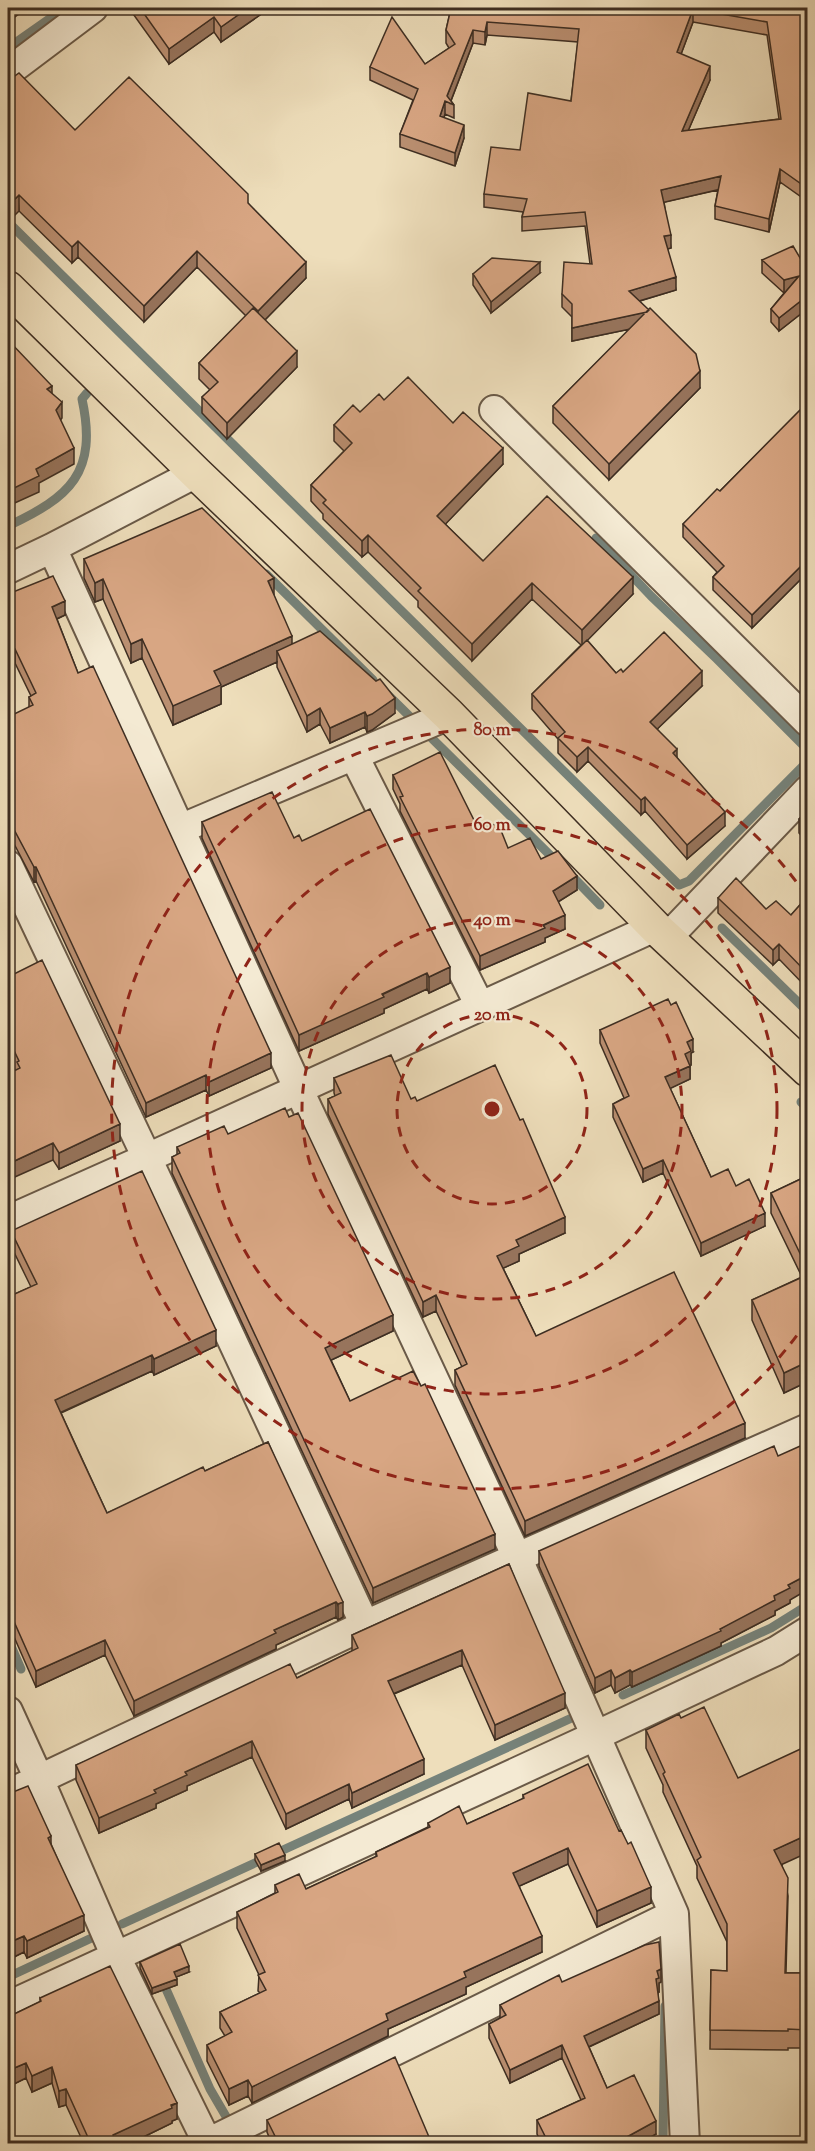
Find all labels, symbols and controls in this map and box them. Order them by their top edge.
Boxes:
text: 80 m [473,718,511,744]
text: 60 m [473,813,511,839]
text: 40 m [472,908,511,934]
text: 20 m [474,1003,510,1029]
centre of rings [482,1099,502,1119]

